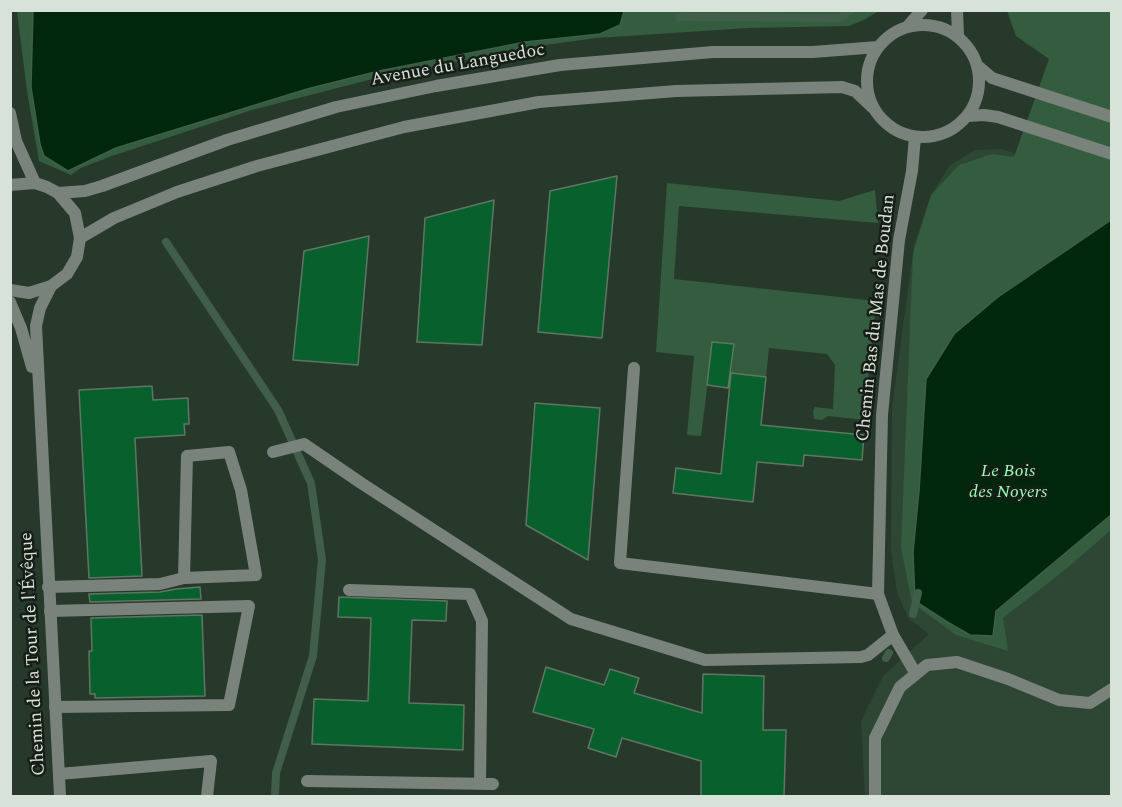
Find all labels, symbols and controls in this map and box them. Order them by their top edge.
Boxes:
street label: Avenue du Languedoc [369,40,547,92]
street label: Chemin Bas du Mas de Boudan [853,193,901,443]
park label: Le Bois des Noyers [969,461,1047,504]
street label: Chemin de la Tour de l'Évêque [17,532,51,776]

